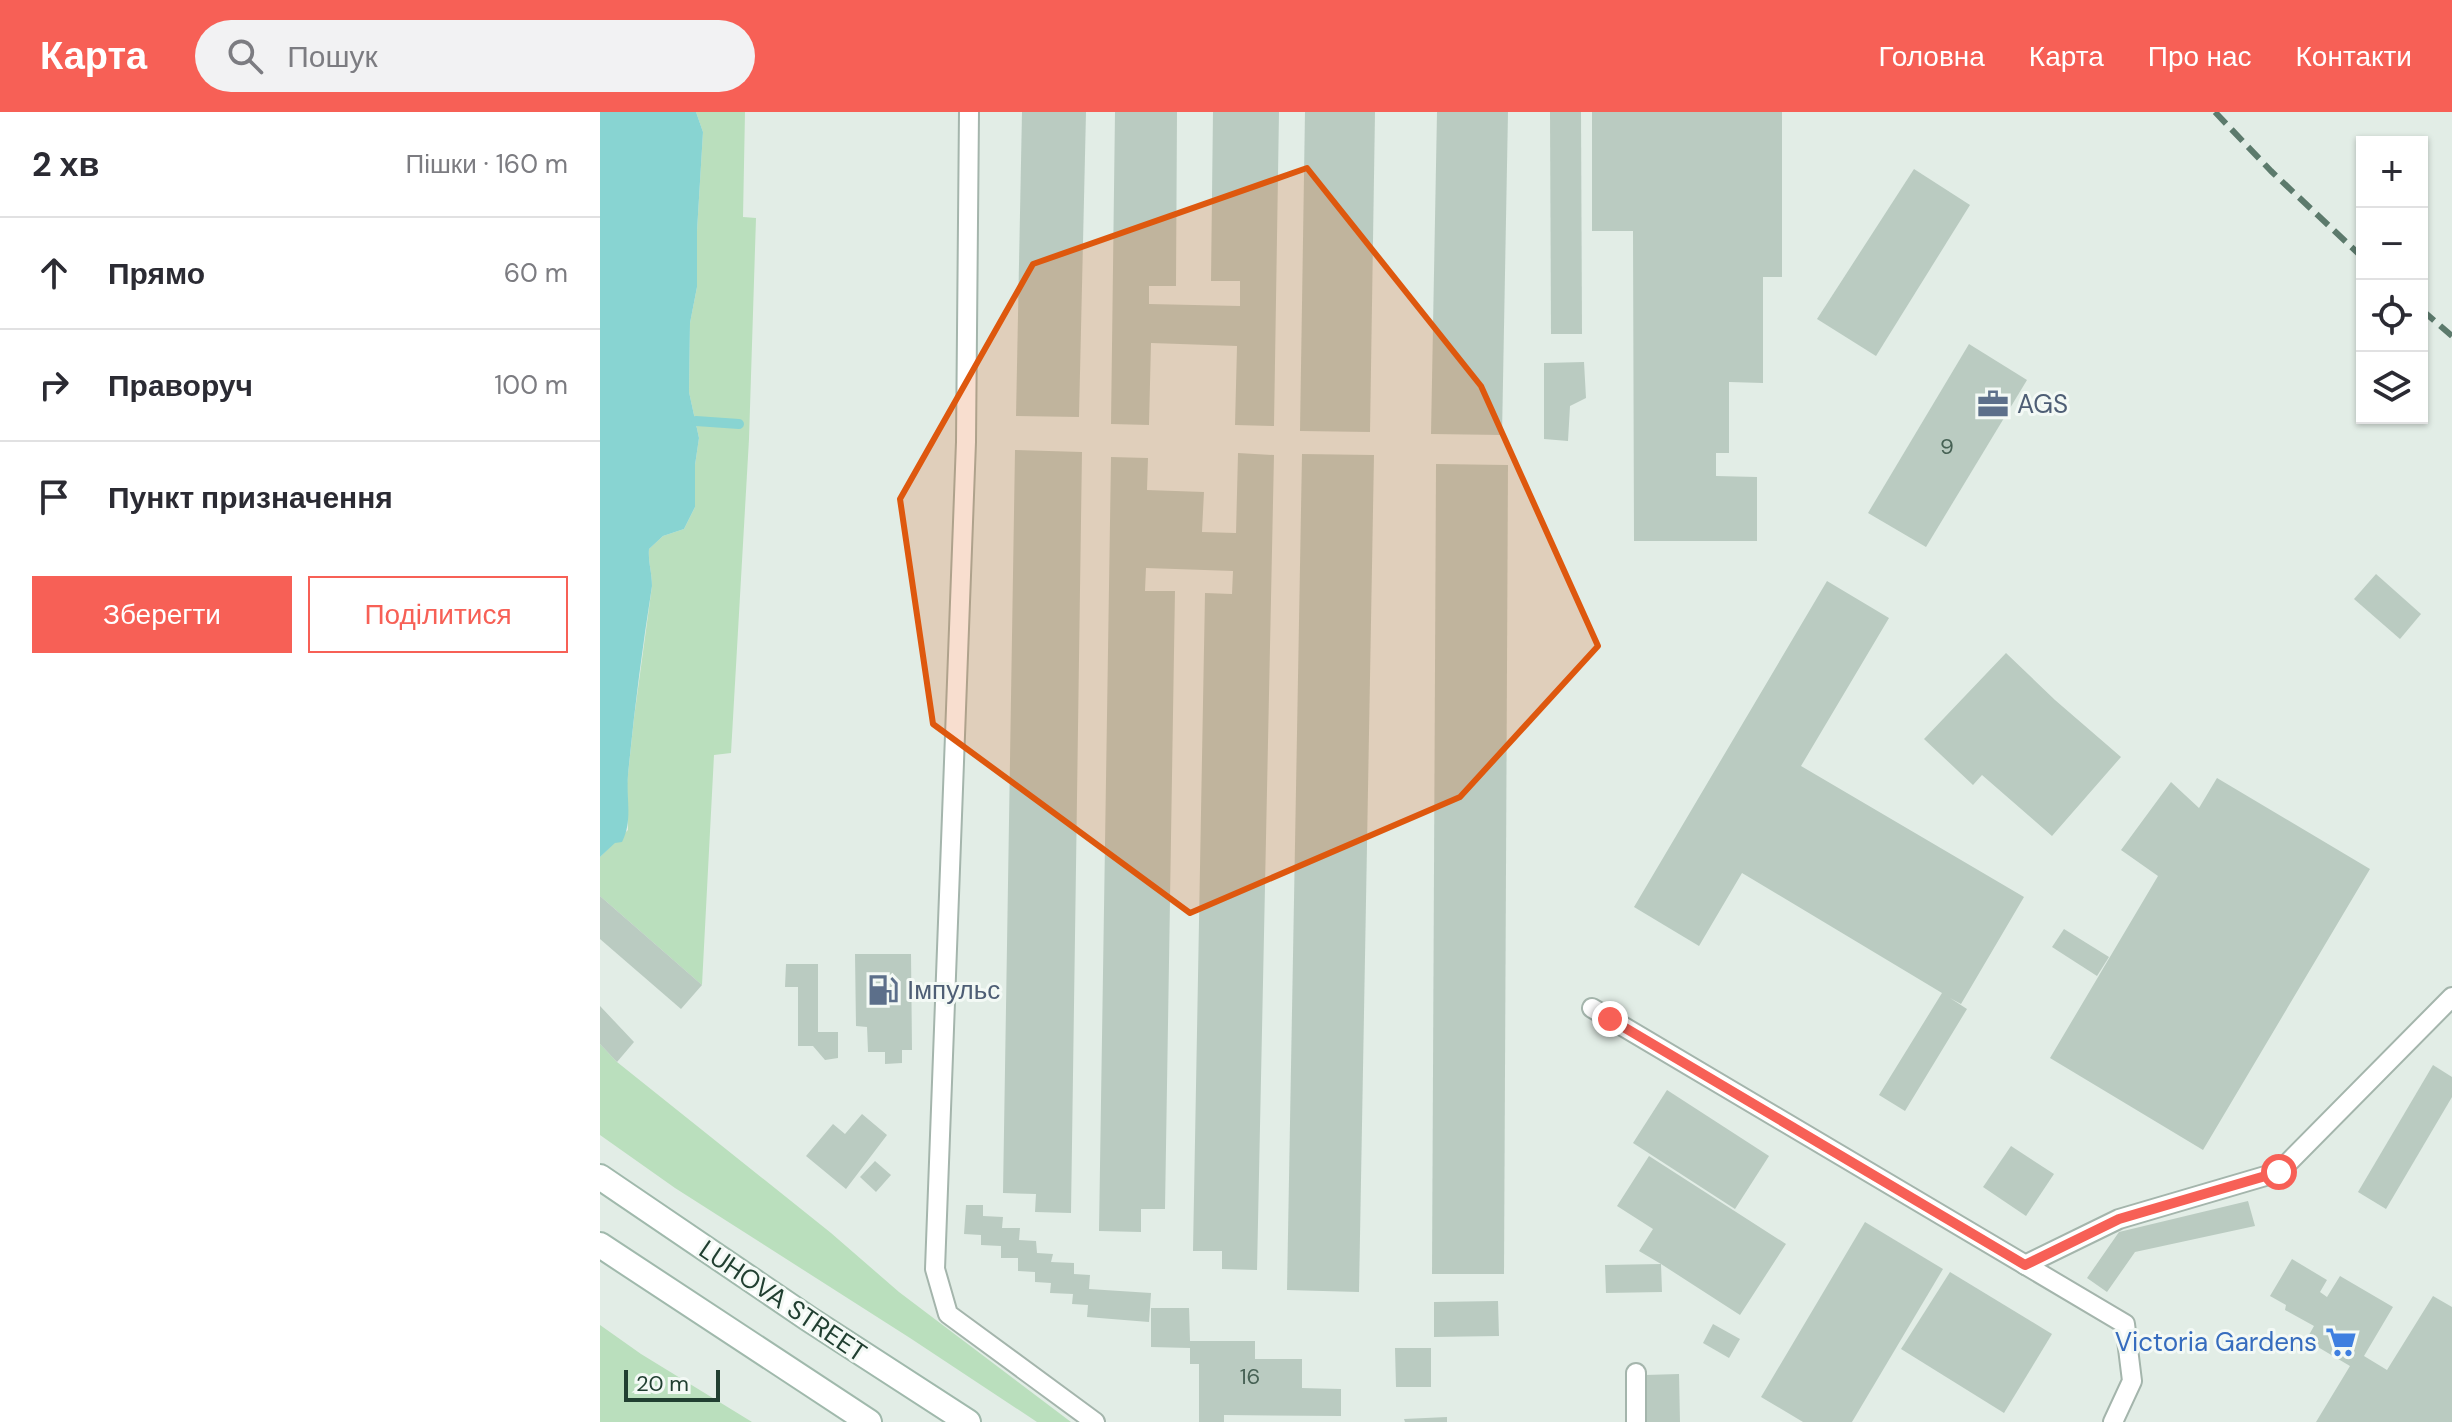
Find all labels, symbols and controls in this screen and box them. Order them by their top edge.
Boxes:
search box [195,20,755,92]
text: Карта [40,31,147,81]
icon: search [223,34,267,78]
text: Пошук [287,37,378,76]
text: Головна [1878,38,1985,75]
text: Карта [2029,38,2104,75]
text: Про нас [2148,38,2252,75]
text: Контакти [2296,38,2412,75]
map controls [2356,136,2428,424]
button: + [2356,136,2428,208]
text: 2 хв [32,142,99,187]
text: Пішки · 160 m [405,147,568,181]
button: − [2356,208,2428,280]
icon: ahead [32,251,76,295]
text: Прямо [108,254,205,293]
text: 60 m [504,256,568,290]
button: locate [2356,280,2428,352]
button: layers [2356,352,2428,424]
icon: right [32,363,76,407]
text: Праворуч [108,366,253,405]
text: 100 m [494,368,568,402]
office icon: AGS [1976,387,2010,421]
place label: AGS [2017,387,2068,421]
house number: 9 [1940,432,1954,461]
icon: arrive [32,475,76,519]
text: Пункт призначення [108,478,393,517]
button: Зберегти [32,576,292,653]
button: Поділитися [308,576,568,653]
fuel station icon: Імпульс [866,973,900,1007]
place label: Імпульс [907,973,1000,1007]
route end [1592,1001,1628,1037]
route start [2261,1154,2297,1190]
street label: LUHOVA STREET [693,1232,873,1370]
place label: Victoria Gardens [2115,1325,2317,1359]
supermarket icon: Victoria Gardens [2324,1325,2358,1359]
house number: 16 [1240,1362,1260,1391]
scale bar [624,1366,720,1402]
text: 20 m [636,1369,689,1398]

